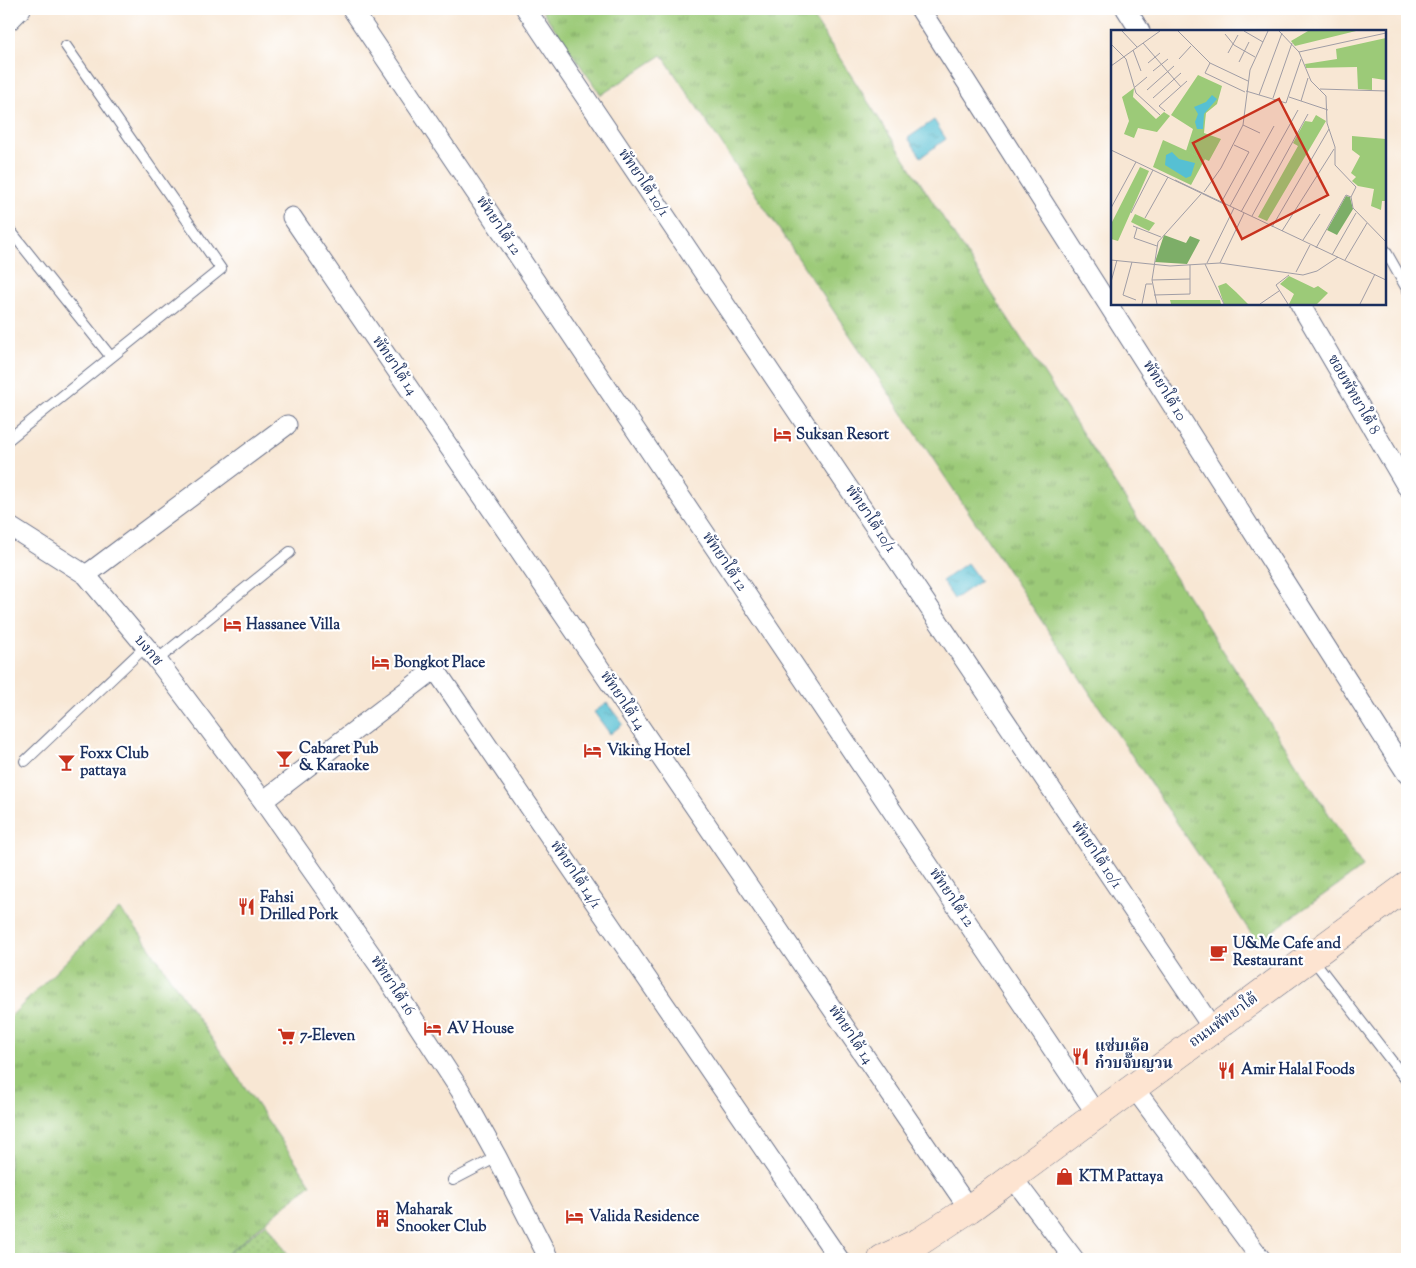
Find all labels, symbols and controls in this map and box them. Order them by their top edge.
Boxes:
inset map [1111,30,1386,305]
street label: พัทยาใต้ 10/1 [613,144,675,221]
street label: พัทยาใต้ 12 [471,191,527,260]
street label: พัทยาใต้ 14 [366,331,424,400]
street label: ซอยพัทยาใต้ 8 [1322,350,1386,439]
street label: พัทยาใต้ 10 [1137,356,1193,425]
hotel icon: Suksan Resort [772,425,792,445]
place label: Suksan Resort [796,425,890,446]
street label: พัทยาใต้ 10/1 [840,480,902,557]
street label: พัทยาใต้ 12 [697,527,753,596]
hotel icon: Hassanee Villa [222,615,242,635]
place label: Hassanee Villa [246,615,340,636]
street label: บงกช [129,631,167,671]
hotel icon: Bongkot Place [370,653,390,673]
place label: Bongkot Place [394,653,485,674]
street label: พัทยาใต้ 14 [594,666,652,735]
place label: Cabaret Pub & Karaoke [299,739,378,777]
hotel icon: Viking Hotel [583,741,603,761]
place label: Viking Hotel [607,741,691,762]
place label: Foxx Club pattaya [80,744,149,782]
bar icon: Cabaret Pub & Karaoke [275,748,295,768]
bar icon: Foxx Club pattaya [56,753,76,773]
street label: พัทยาใต้ 10/1 [1066,816,1128,893]
street label: พัทยาใต้ 14/1 [544,836,607,913]
street label: พัทยาใต้ 12 [924,863,980,932]
place label: Fahsi Drilled Pork [260,888,339,926]
restaurant icon: Fahsi Drilled Pork [236,897,256,917]
place label: U&Me Cafe and Restaurant [1233,934,1341,972]
cafe icon: U&Me Cafe and Restaurant [1209,943,1229,963]
street label: พัทยาใต้ 16 [365,951,421,1020]
street label: ถนนพัทยาใต้ [1184,987,1263,1053]
street label: พัทยาใต้ 14 [822,1000,880,1069]
hotel icon: AV House [423,1019,443,1039]
place label: AV House [447,1019,514,1040]
supermarket icon: 7-Eleven [276,1026,296,1046]
place label: 7-Eleven [300,1026,356,1047]
place label: แซ่บเด้อ ก๋วบจั๊บญวน [1095,1037,1173,1075]
restaurant icon: แซ่บเด้อ ก๋วบจั๊บญวน [1071,1046,1091,1066]
restaurant icon: Amir Halal Foods [1217,1060,1237,1080]
place label: Amir Halal Foods [1241,1060,1355,1081]
shop icon: KTM Pattaya [1055,1167,1075,1187]
place label: KTM Pattaya [1079,1167,1164,1188]
place label: Maharak Snooker Club [396,1200,487,1238]
hotel icon: Valida Residence [565,1207,585,1227]
place label: Valida Residence [589,1207,699,1228]
building icon: Maharak Snooker Club [372,1209,392,1229]

